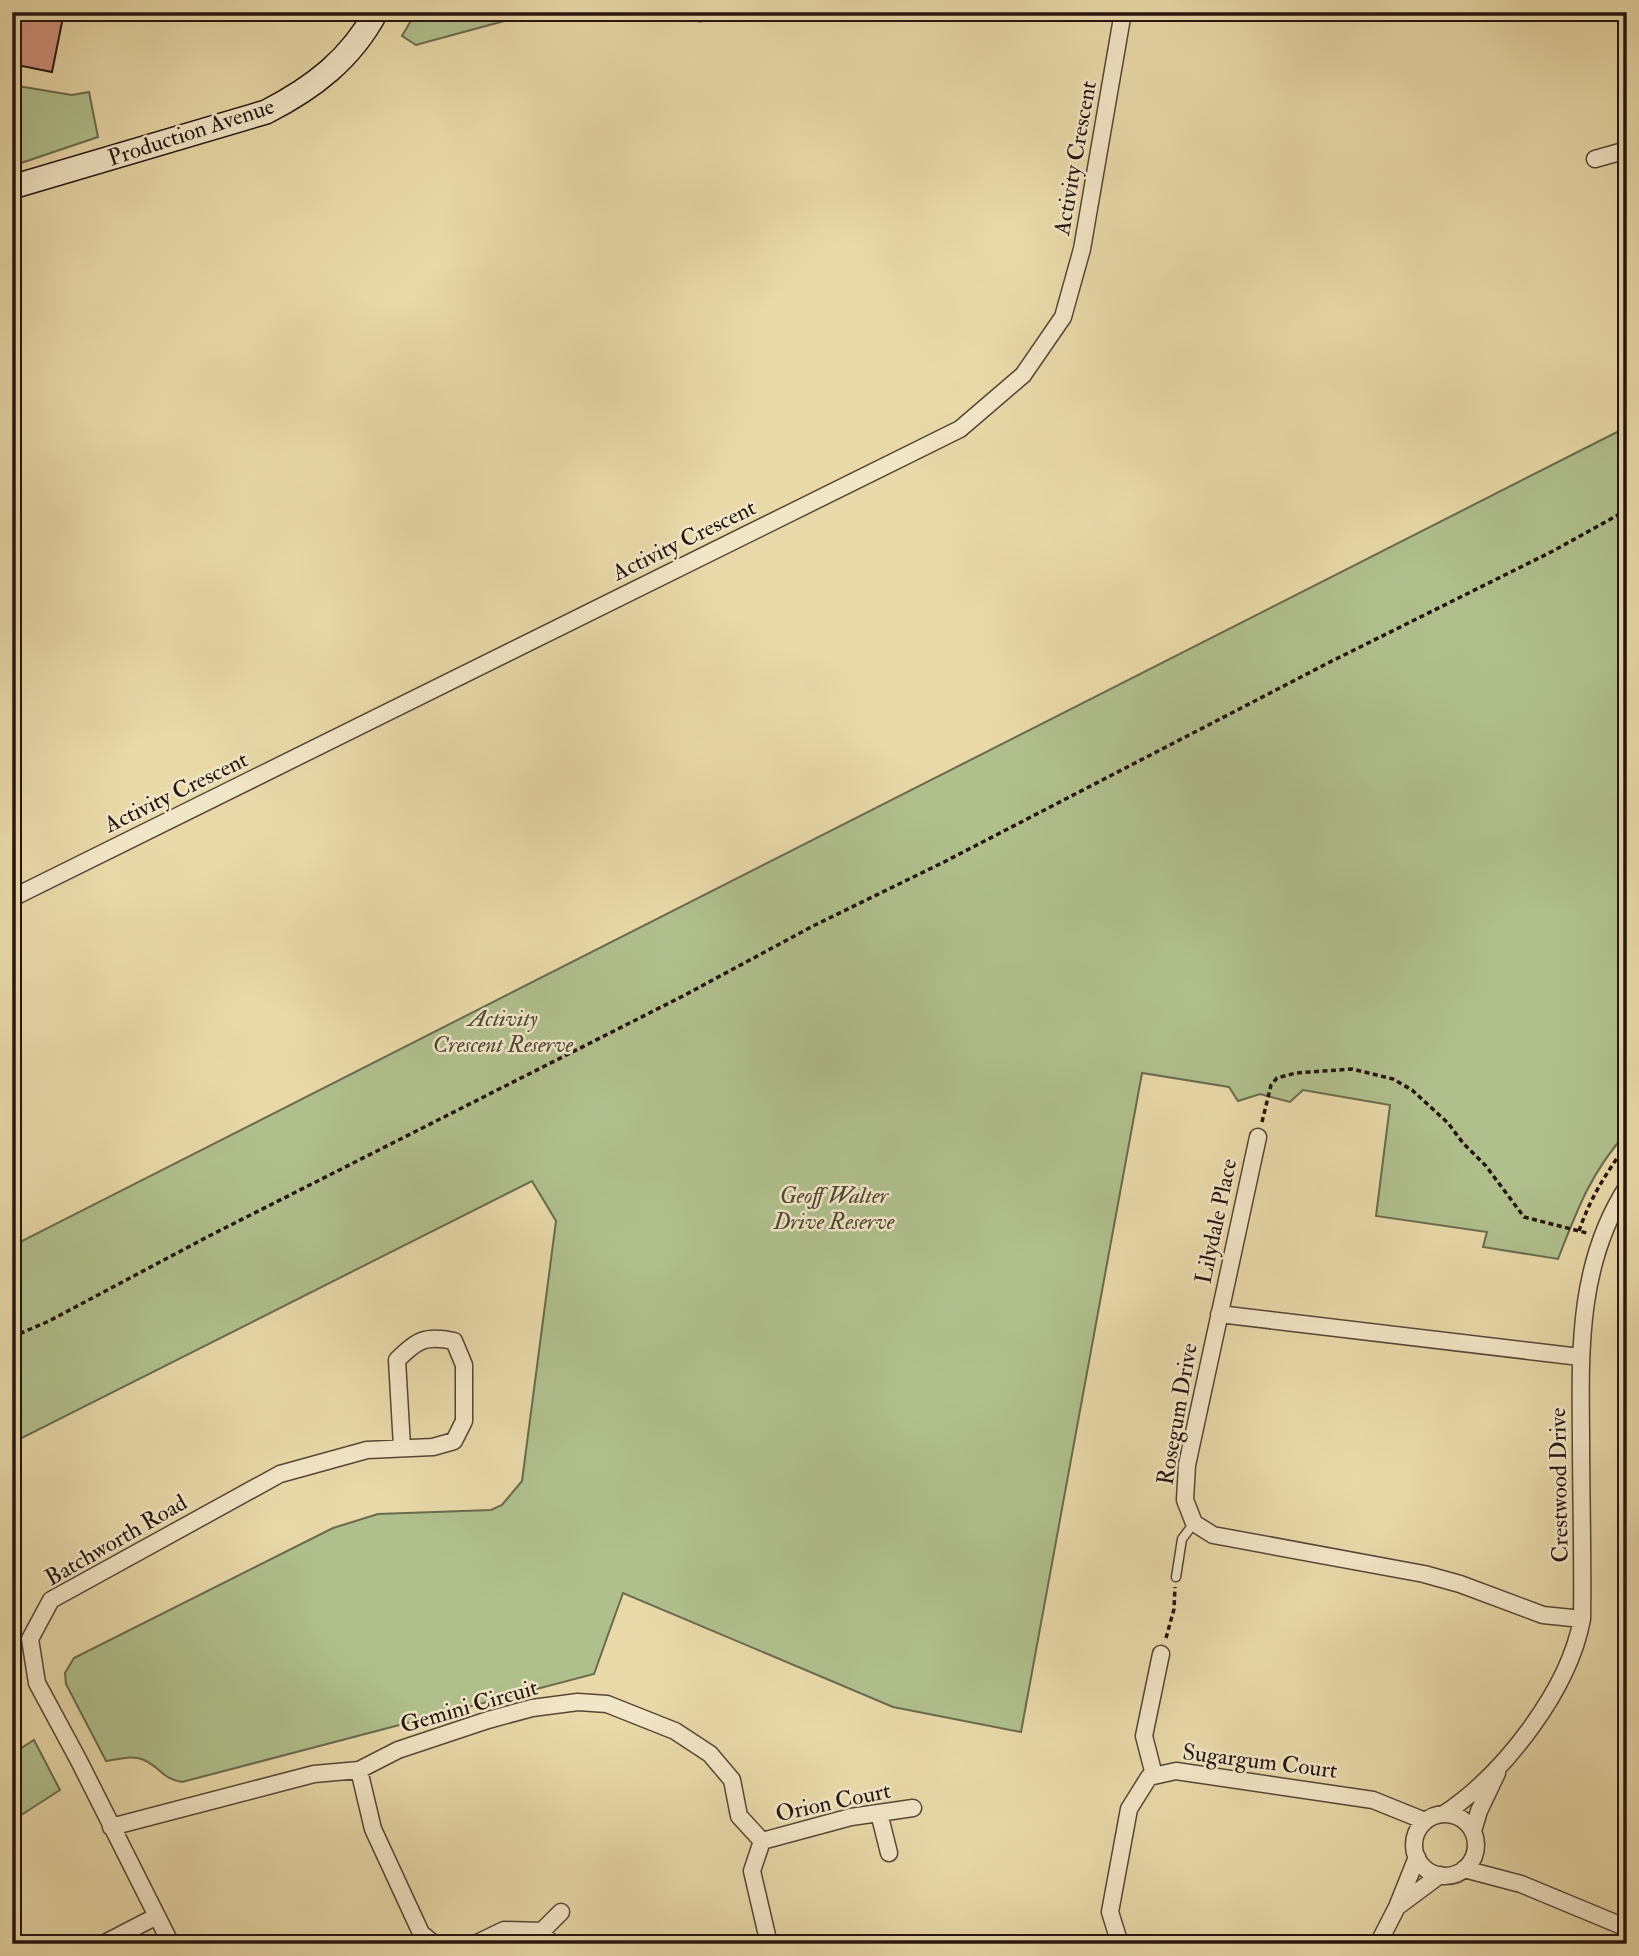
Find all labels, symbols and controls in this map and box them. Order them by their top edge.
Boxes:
street label: Activity Crescent [1047,78,1103,239]
street label: Production Avenue [104,91,278,173]
street label: Activity Crescent [606,493,761,588]
street label: Activity Crescent [98,745,253,840]
park label: Activity Crescent Reserve [433,1004,574,1059]
street label: Lilydale Place [1189,1155,1243,1286]
park label: Geoff Walter Drive Reserve [773,1181,895,1236]
street label: Rosegum Drive [1150,1340,1204,1487]
street label: Crestwood Drive [1543,1407,1575,1563]
street label: Batchworth Road [40,1488,192,1592]
street label: Gemini Circuit [397,1673,541,1739]
street label: Sugargum Court [1181,1737,1339,1785]
street label: Orion Court [773,1776,893,1828]

